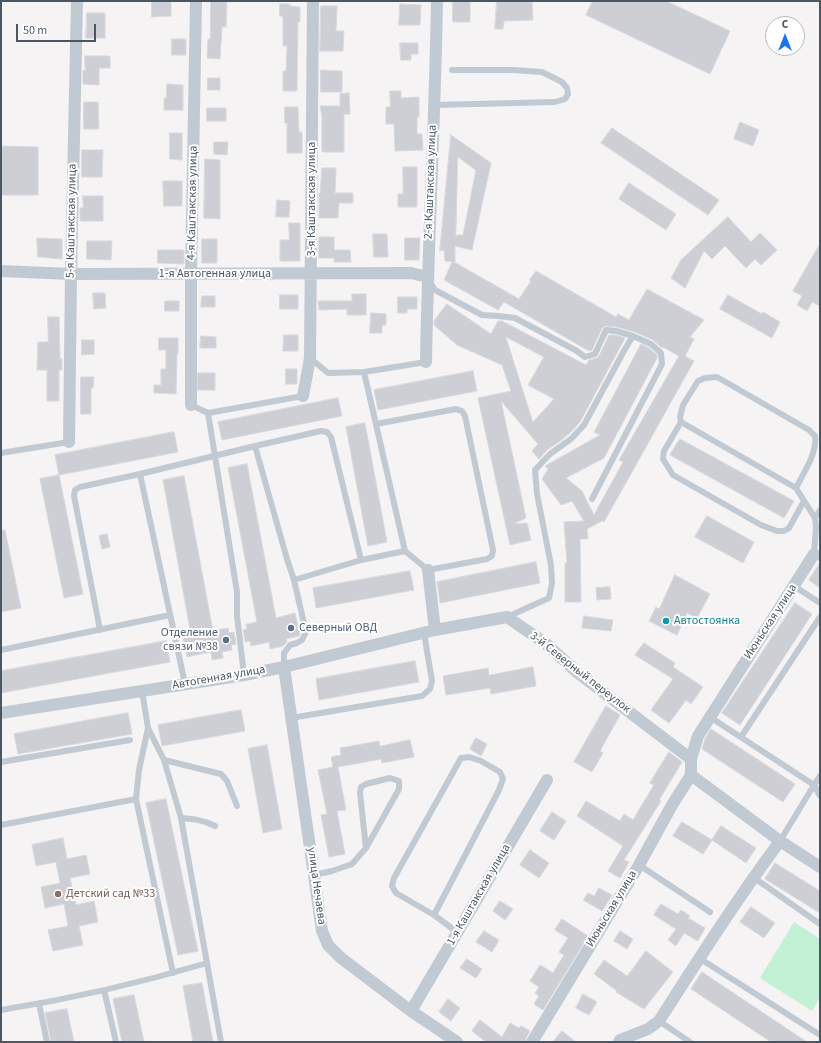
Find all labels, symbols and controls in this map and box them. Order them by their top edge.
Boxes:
scale bar [18,16,98,42]
north arrow [765,16,805,56]
text: С [782,17,788,32]
text: 50 m [23,22,47,39]
street label: 2-я Каштакская улица [422,125,440,239]
street label: 3-я Каштакская улица [305,142,319,256]
street label: 4-я Каштакская улица [185,146,201,260]
street label: 5-я Каштакская улица [64,164,80,278]
street label: 1-я Автогенная улица [159,267,271,281]
street label: Июньская улица [741,582,801,662]
place label: Автостоянка [674,614,740,628]
marker: Автостоянка [661,616,671,626]
place label: Северный ОВД [299,621,377,635]
marker: Северный ОВД [286,623,296,633]
place label: Отделение связи №38 [161,626,218,654]
street label: 3-й Северный переулок [527,629,633,717]
marker: Отделение связи №38 [221,635,231,645]
street label: Автогенная улица [171,663,267,693]
street label: 1-я Каштакская улица [444,842,514,948]
street label: улица Нечаева [303,846,329,926]
street label: Июньская улица [583,868,641,950]
place label: Детский сад №33 [66,887,155,901]
marker: Детский сад №33 [53,889,63,899]

